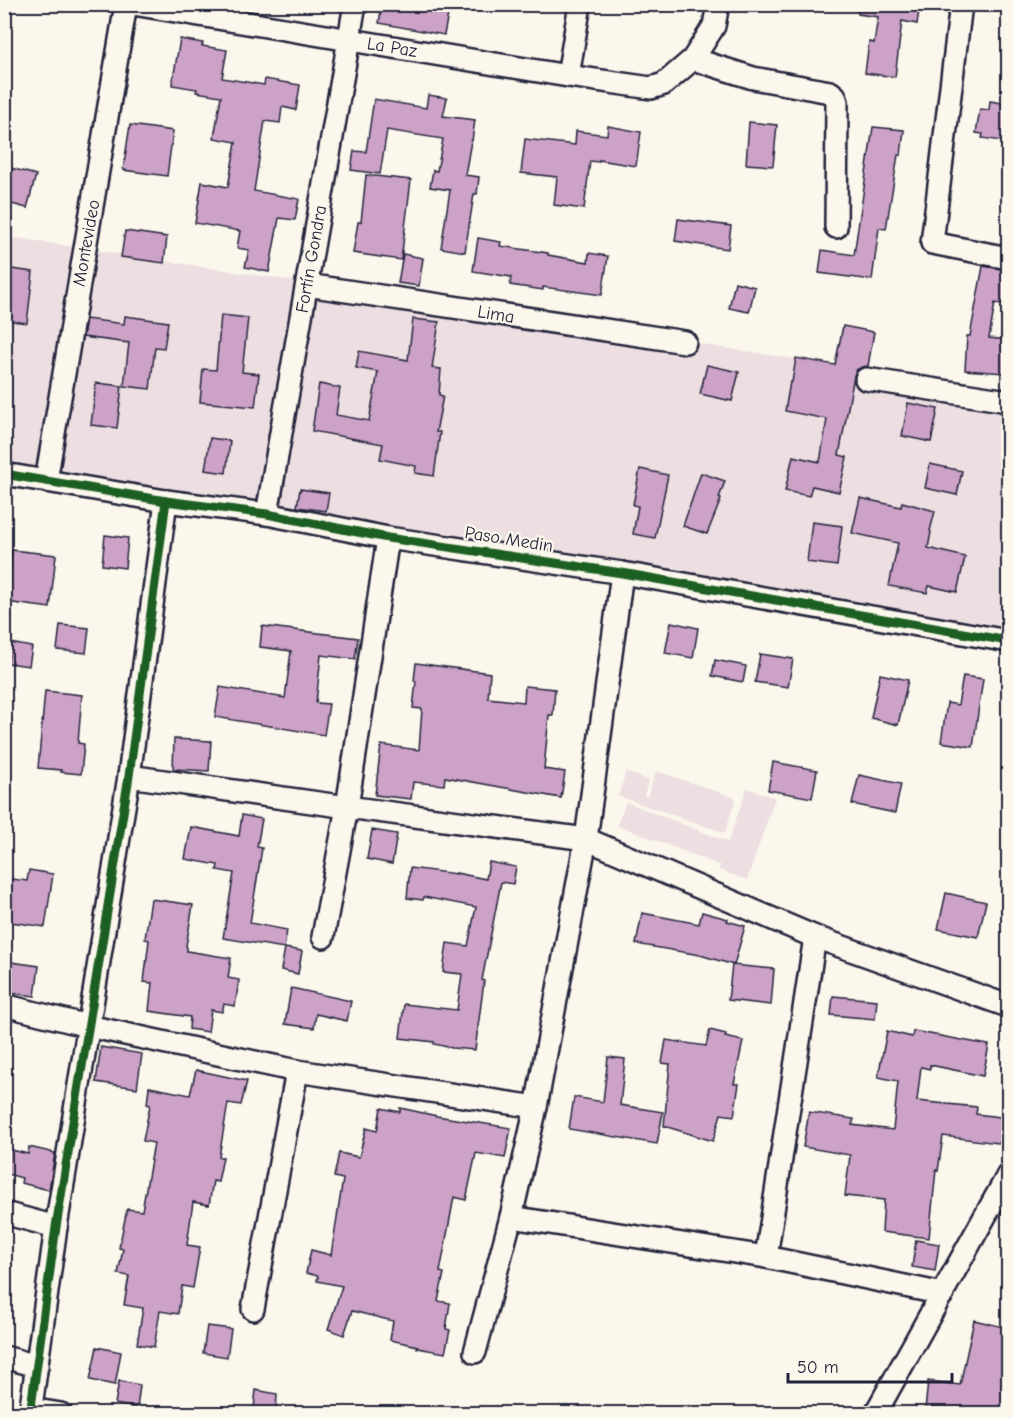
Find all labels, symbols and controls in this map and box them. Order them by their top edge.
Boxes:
street label: La Paz [365,33,419,62]
street label: Montevideo [69,198,104,288]
street label: Fortín Gondra [292,203,331,315]
street label: Lima [476,301,516,328]
street label: Paso Medin [463,522,555,557]
scale bar [788,1346,952,1384]
text: 50 m [797,1357,839,1378]

